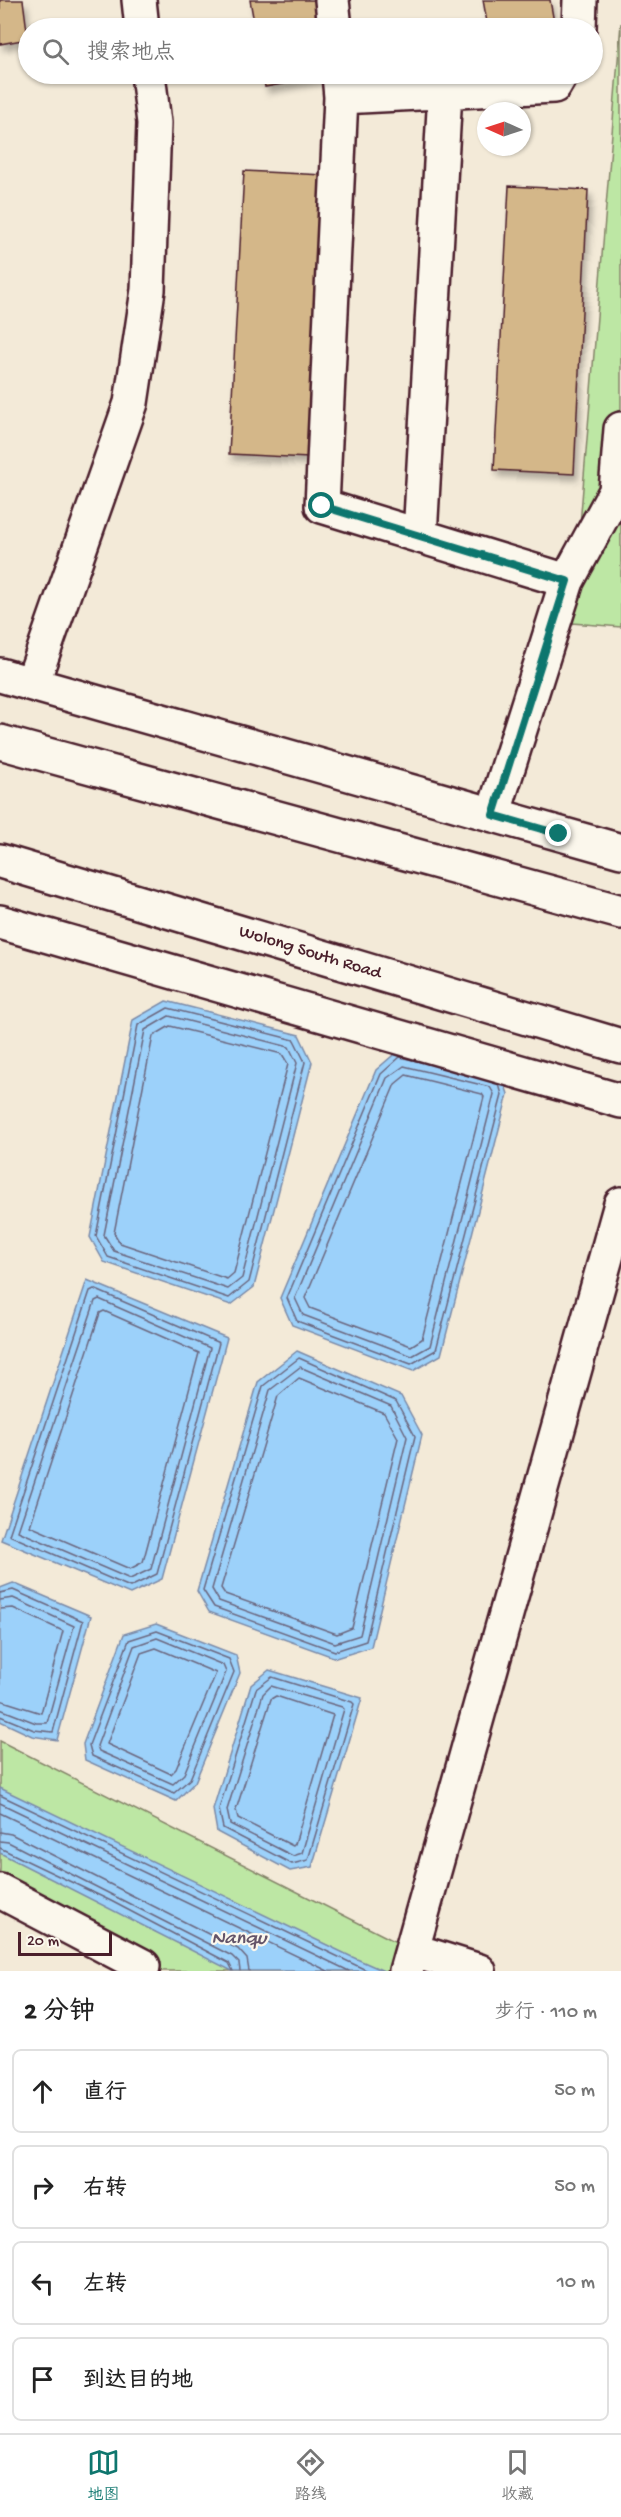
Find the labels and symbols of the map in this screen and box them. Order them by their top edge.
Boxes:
north arrow [477,102,531,156]
route start [308,492,334,518]
route end [545,820,571,846]
street label: Wolong South Road [236,921,385,985]
water label: Nanqu [211,1928,268,1951]
scale bar [18,1929,112,1956]

